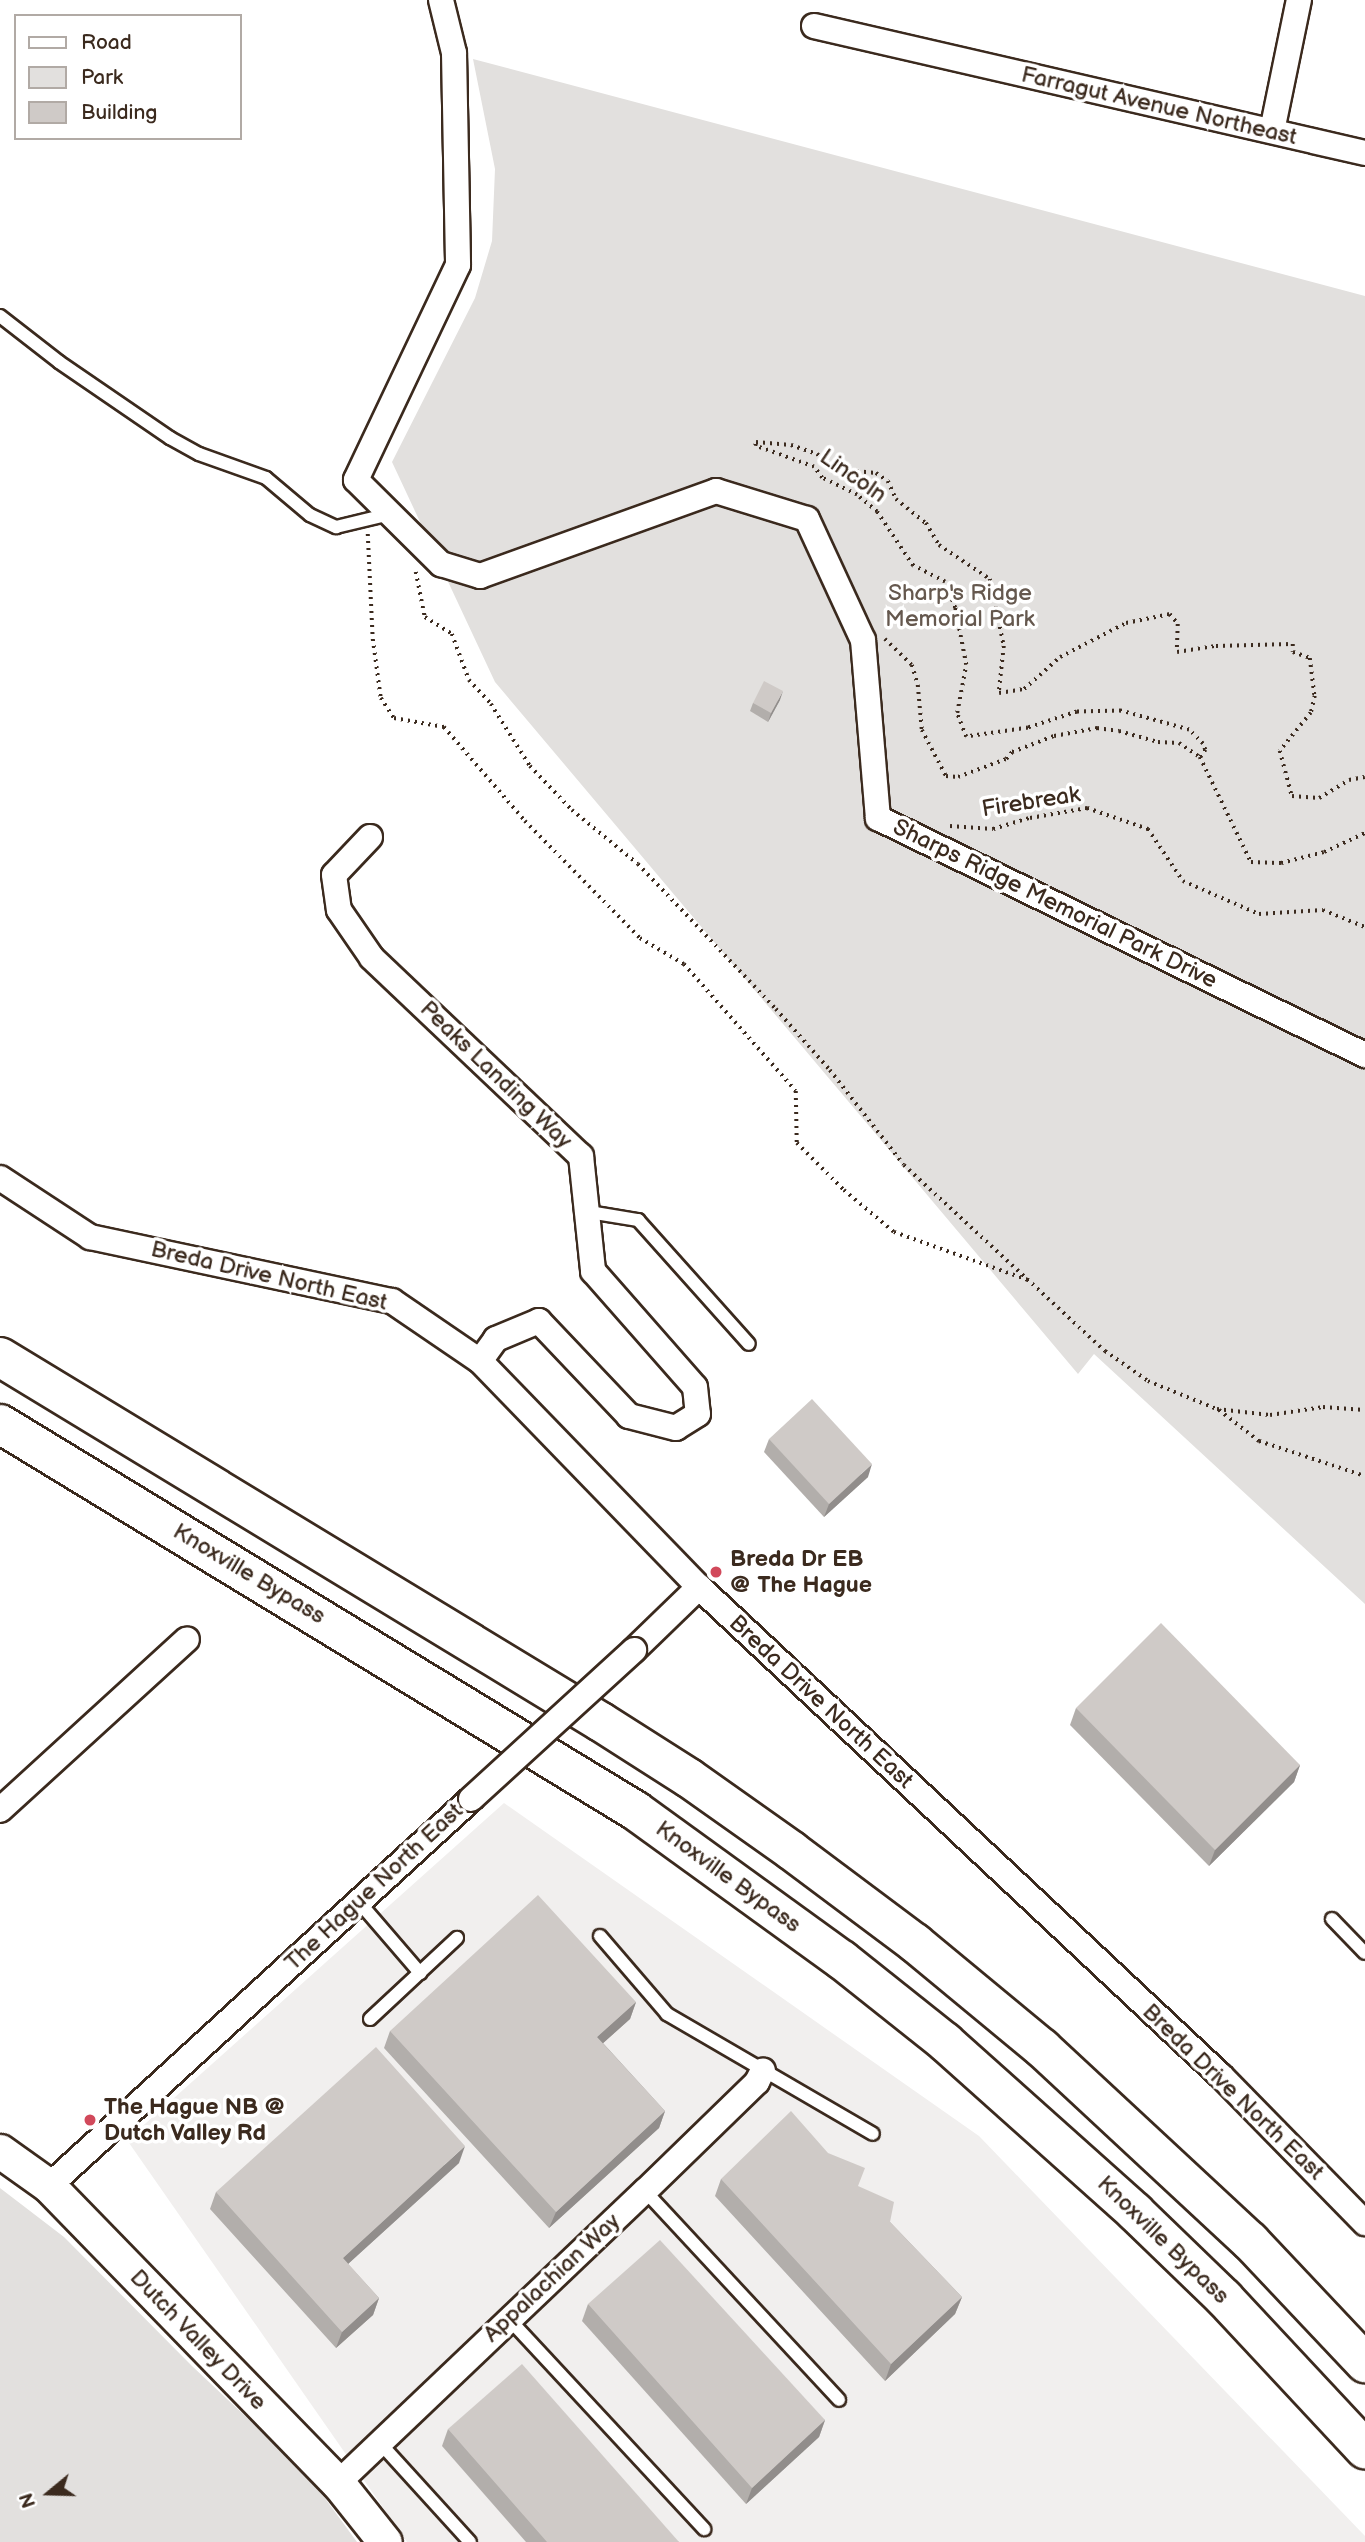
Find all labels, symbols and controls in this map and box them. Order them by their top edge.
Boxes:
legend [14,14,242,140]
text: Road [81,30,132,55]
street label: Farragut Avenue Northeast [1019,61,1299,151]
text: Park [81,65,123,90]
text: Building [81,100,157,125]
street label: Lincoln [814,443,892,509]
park label: Sharp's Ridge Memorial Park [885,579,1035,633]
street label: Firebreak [980,781,1082,823]
street label: Sharps Ridge Memorial Park Drive [889,813,1221,995]
street label: Peaks Landing Way [414,995,578,1155]
street label: Breda Drive North East [148,1235,390,1317]
street label: Knoxville Bypass [168,1518,330,1630]
place label: Breda Dr EB @ The Hague [730,1545,872,1599]
marker: Breda Dr EB @ The Hague [708,1564,724,1580]
street label: Breda Drive North East [723,1610,919,1794]
street label: The Hague North East [279,1797,469,1977]
street label: Knoxville Bypass [650,1815,806,1939]
street label: Breda Drive North East [1137,1998,1329,2186]
place label: The Hague NB @ Dutch Valley Rd [104,2093,286,2147]
marker: The Hague NB @ Dutch Valley Rd [82,2112,98,2128]
street label: Knoxville Bypass [1091,2170,1235,2310]
street label: Appalachian Way [478,2207,626,2349]
street label: Dutch Valley Drive [123,2263,273,2417]
north arrow [14,2458,84,2528]
text: N [15,2490,42,2510]

